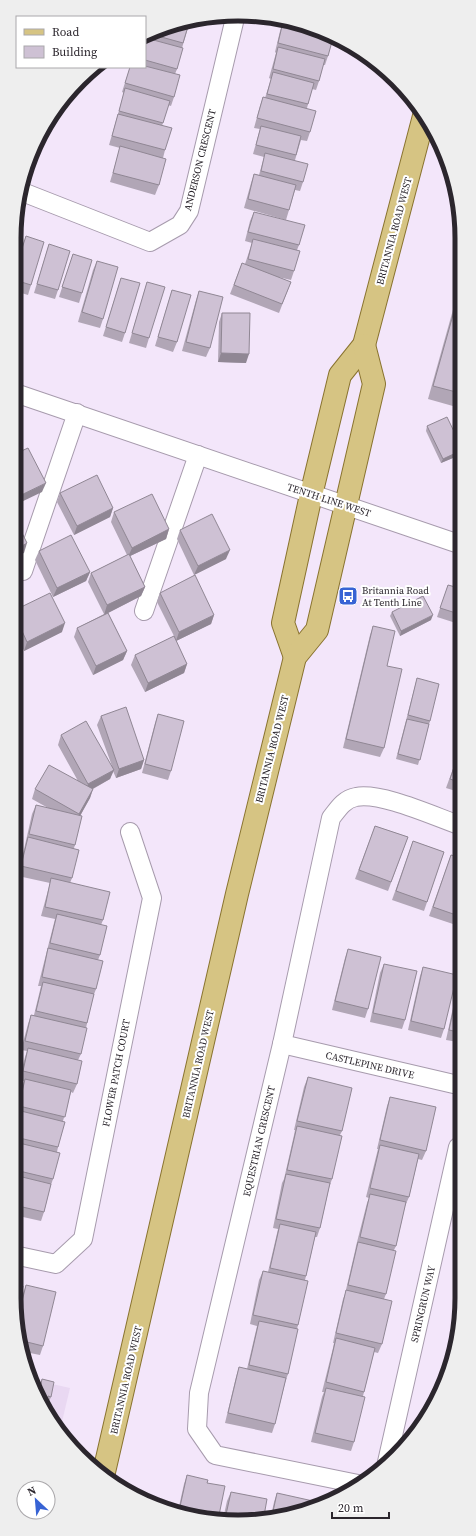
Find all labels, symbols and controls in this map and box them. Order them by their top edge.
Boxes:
legend [16,16,146,68]
text: Road [52,24,79,40]
text: Building [52,44,97,60]
street label: ANDERSON CRESCENT [181,108,219,212]
street label: BRITANNIA ROAD WEST [373,176,415,286]
street label: TENTH LINE WEST [286,480,372,520]
place label: Britannia Road At Tenth Line [362,584,429,609]
bus stop icon: Britannia Road At Tenth Line [337,585,359,607]
street label: BRITANNIA ROAD WEST [252,694,292,804]
street label: BRITANNIA ROAD WEST [179,1009,217,1119]
street label: FLOWER PATCH COURT [99,1018,133,1128]
street label: CASTLEPINE DRIVE [324,1048,416,1082]
street label: EQUESTRIAN CRESCENT [240,1084,278,1198]
street label: SPRINGRUN WAY [408,1264,438,1344]
street label: BRITANNIA ROAD WEST [107,1325,145,1435]
north arrow [16,1480,56,1520]
text: N [25,1483,39,1500]
scale bar [332,1494,389,1520]
text: 20 m [338,1500,364,1516]

